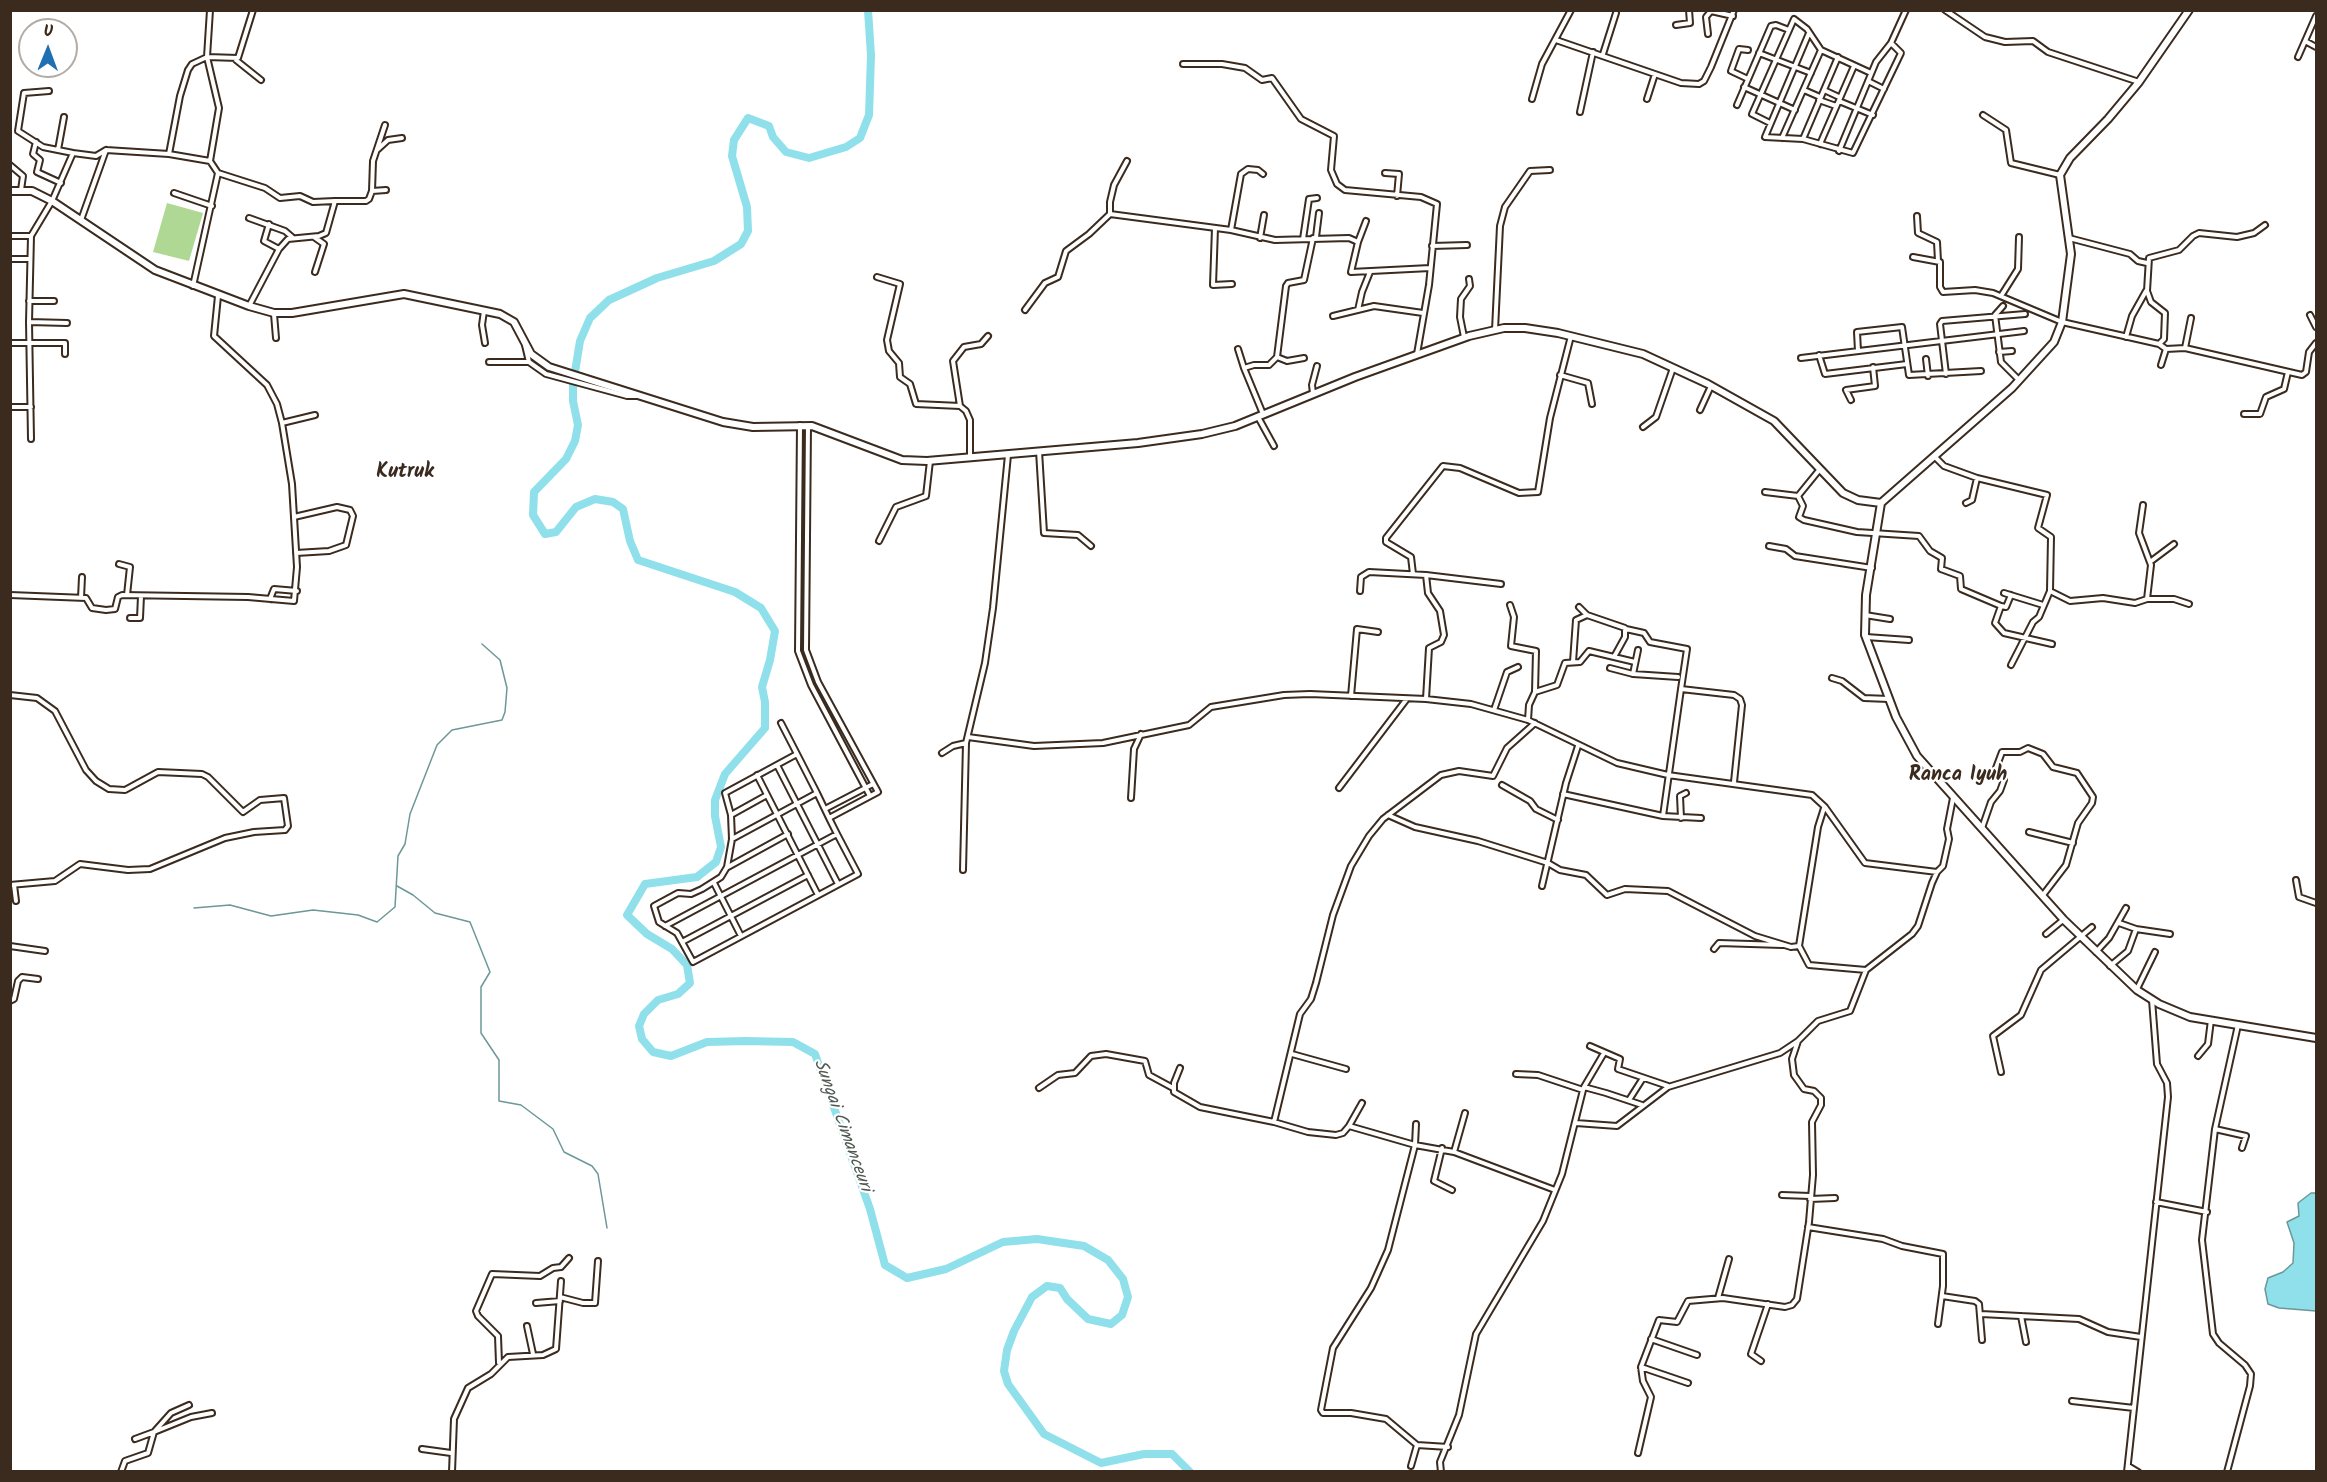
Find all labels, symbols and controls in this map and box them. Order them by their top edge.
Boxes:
north arrow [18,18,78,78]
text: U [43,19,53,44]
district label: Kutruk [376,462,434,486]
district label: Ranca Iyuh [1909,765,2007,789]
water label: Sungai Cimanceuri [807,1057,875,1195]

